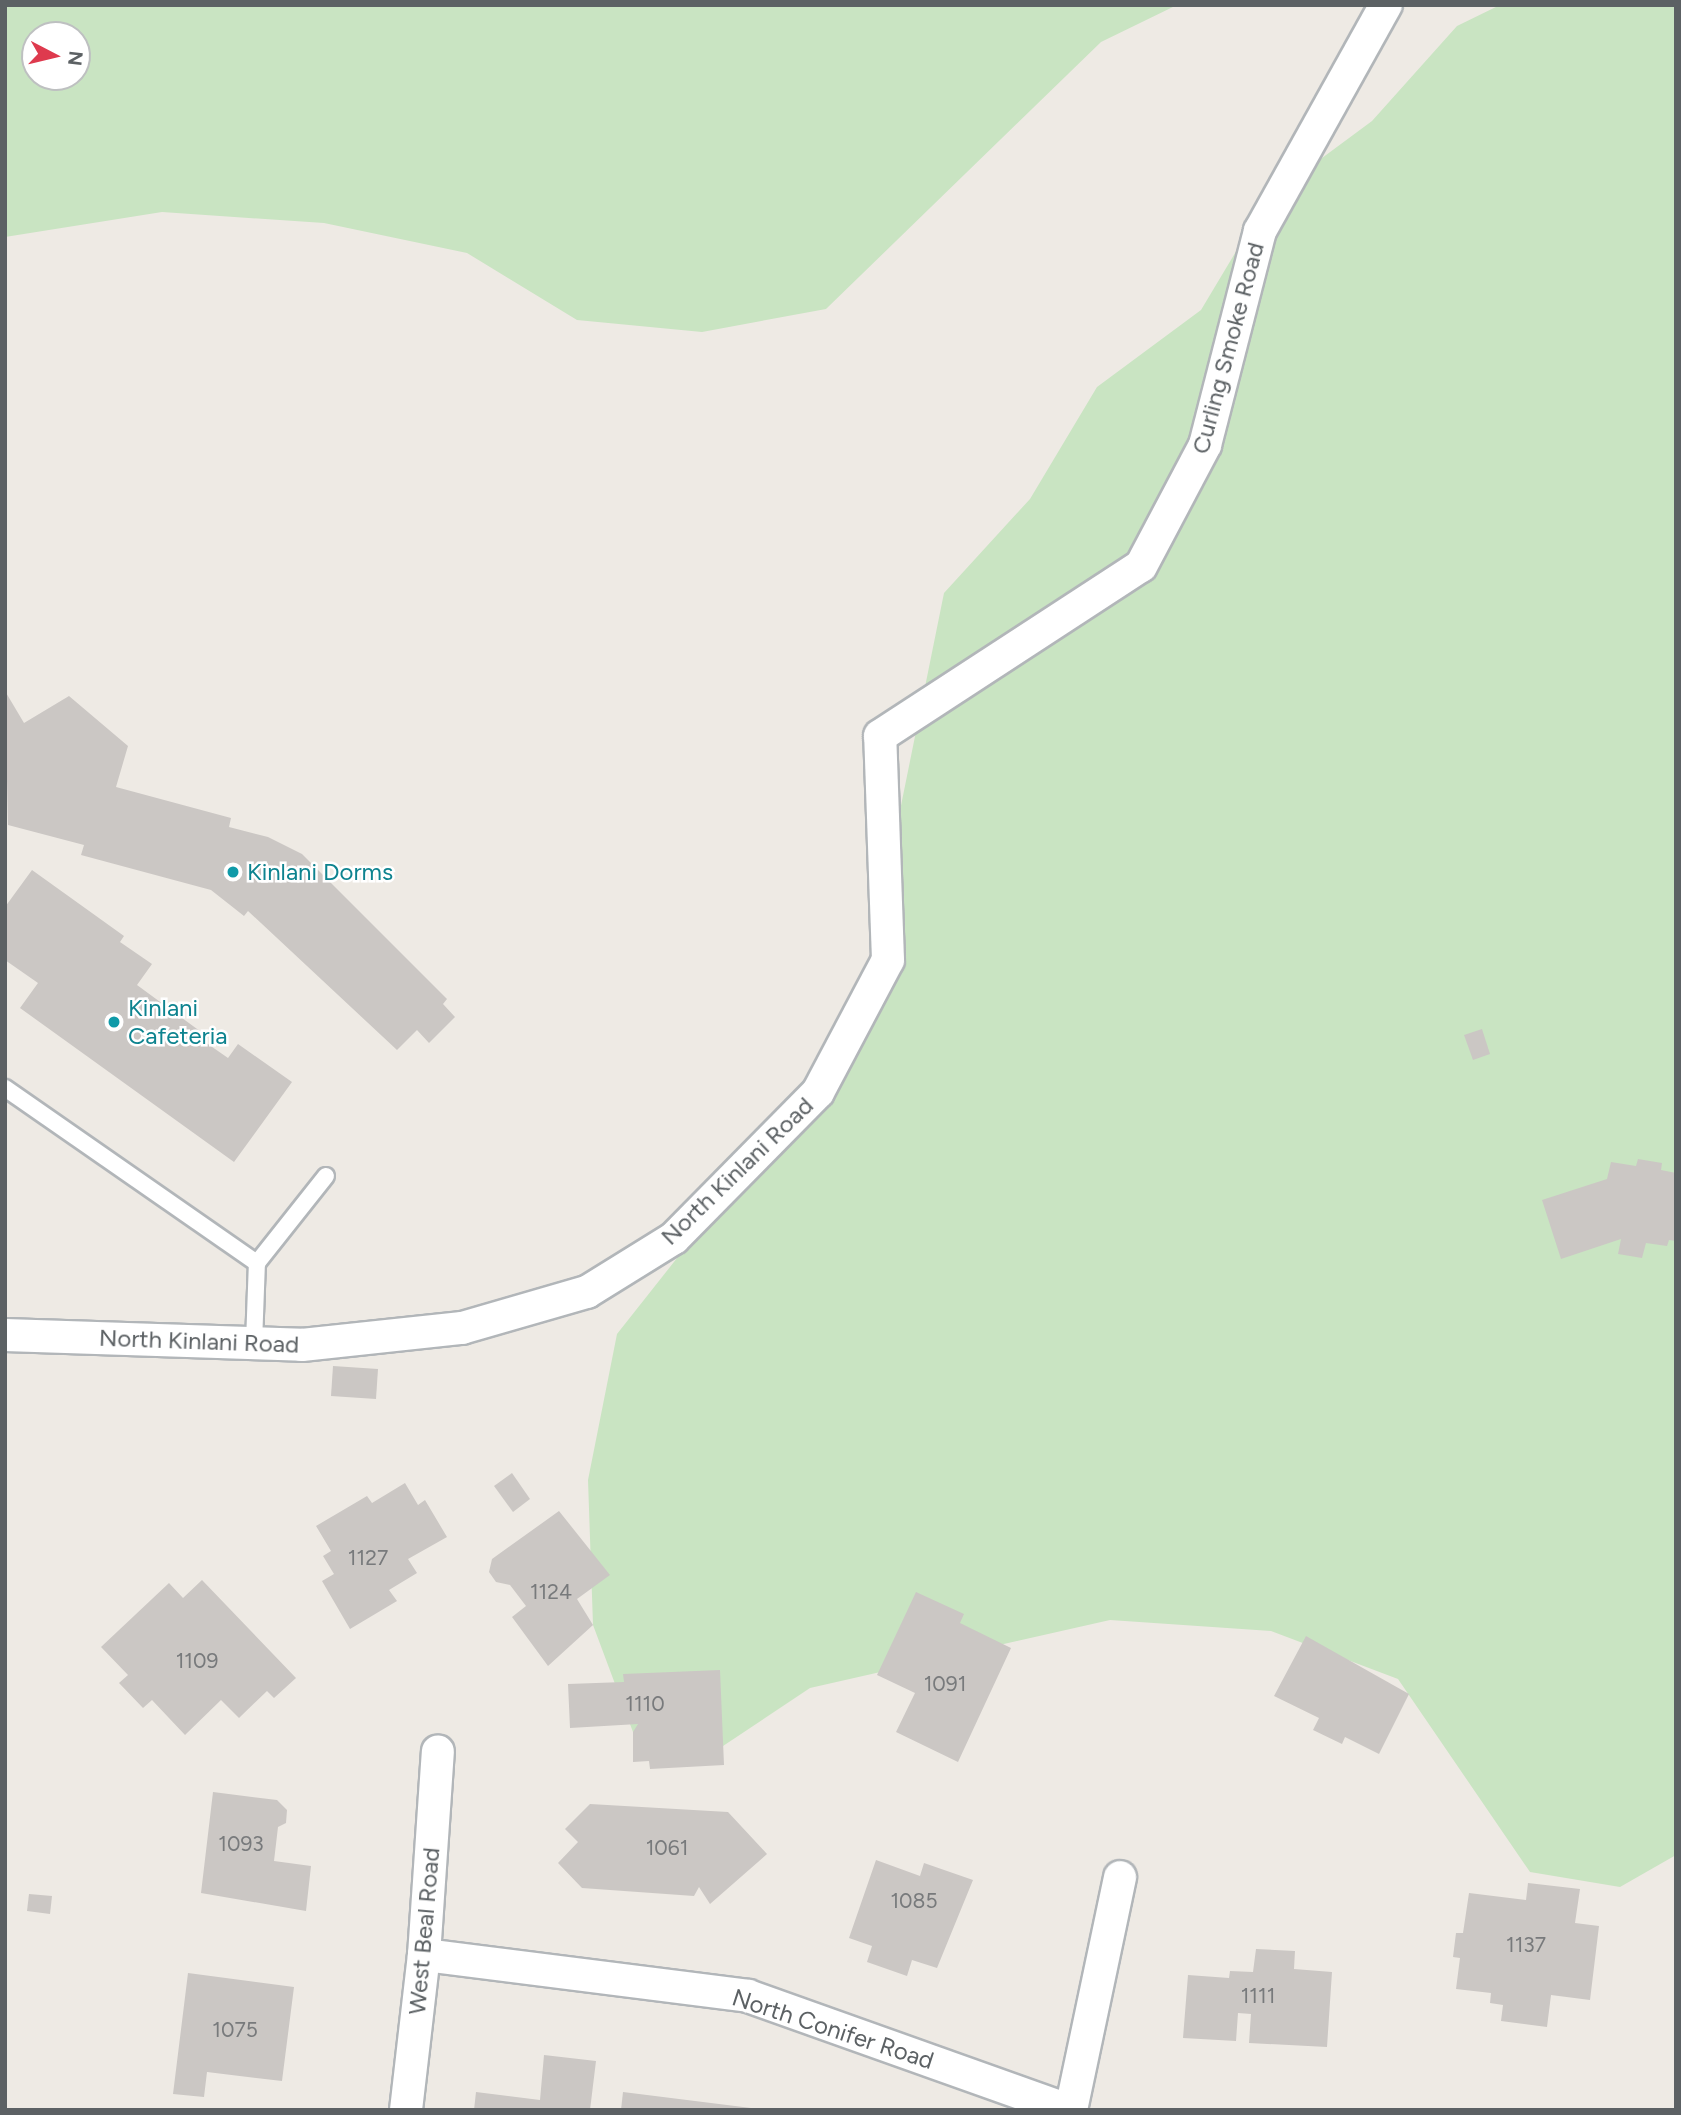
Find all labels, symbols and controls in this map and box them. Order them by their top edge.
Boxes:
north arrow [21,21,91,91]
text: N [63,50,88,67]
street label: Curling Smoke Road [1186,239,1270,457]
place label: Kinlani Dorms [247,858,393,886]
marker: Kinlani Dorms [225,864,241,880]
place label: Kinlani Cafeteria [128,994,227,1050]
marker: Kinlani Cafeteria [106,1014,122,1030]
street label: North Kinlani Road [655,1091,819,1251]
street label: North Kinlani Road [98,1323,300,1359]
house number: 1127 [348,1545,388,1571]
house number: 1124 [530,1579,572,1605]
house number: 1109 [176,1648,218,1674]
house number: 1091 [924,1671,966,1697]
house number: 1110 [625,1691,665,1717]
house number: 1093 [218,1831,264,1857]
house number: 1061 [646,1835,688,1861]
street label: West Beal Road [402,1846,446,2016]
house number: 1085 [890,1888,938,1914]
house number: 1137 [1506,1932,1546,1958]
street label: North Conifer Road [729,1983,937,2075]
house number: 1111 [1241,1983,1275,2009]
house number: 1075 [212,2017,258,2043]

